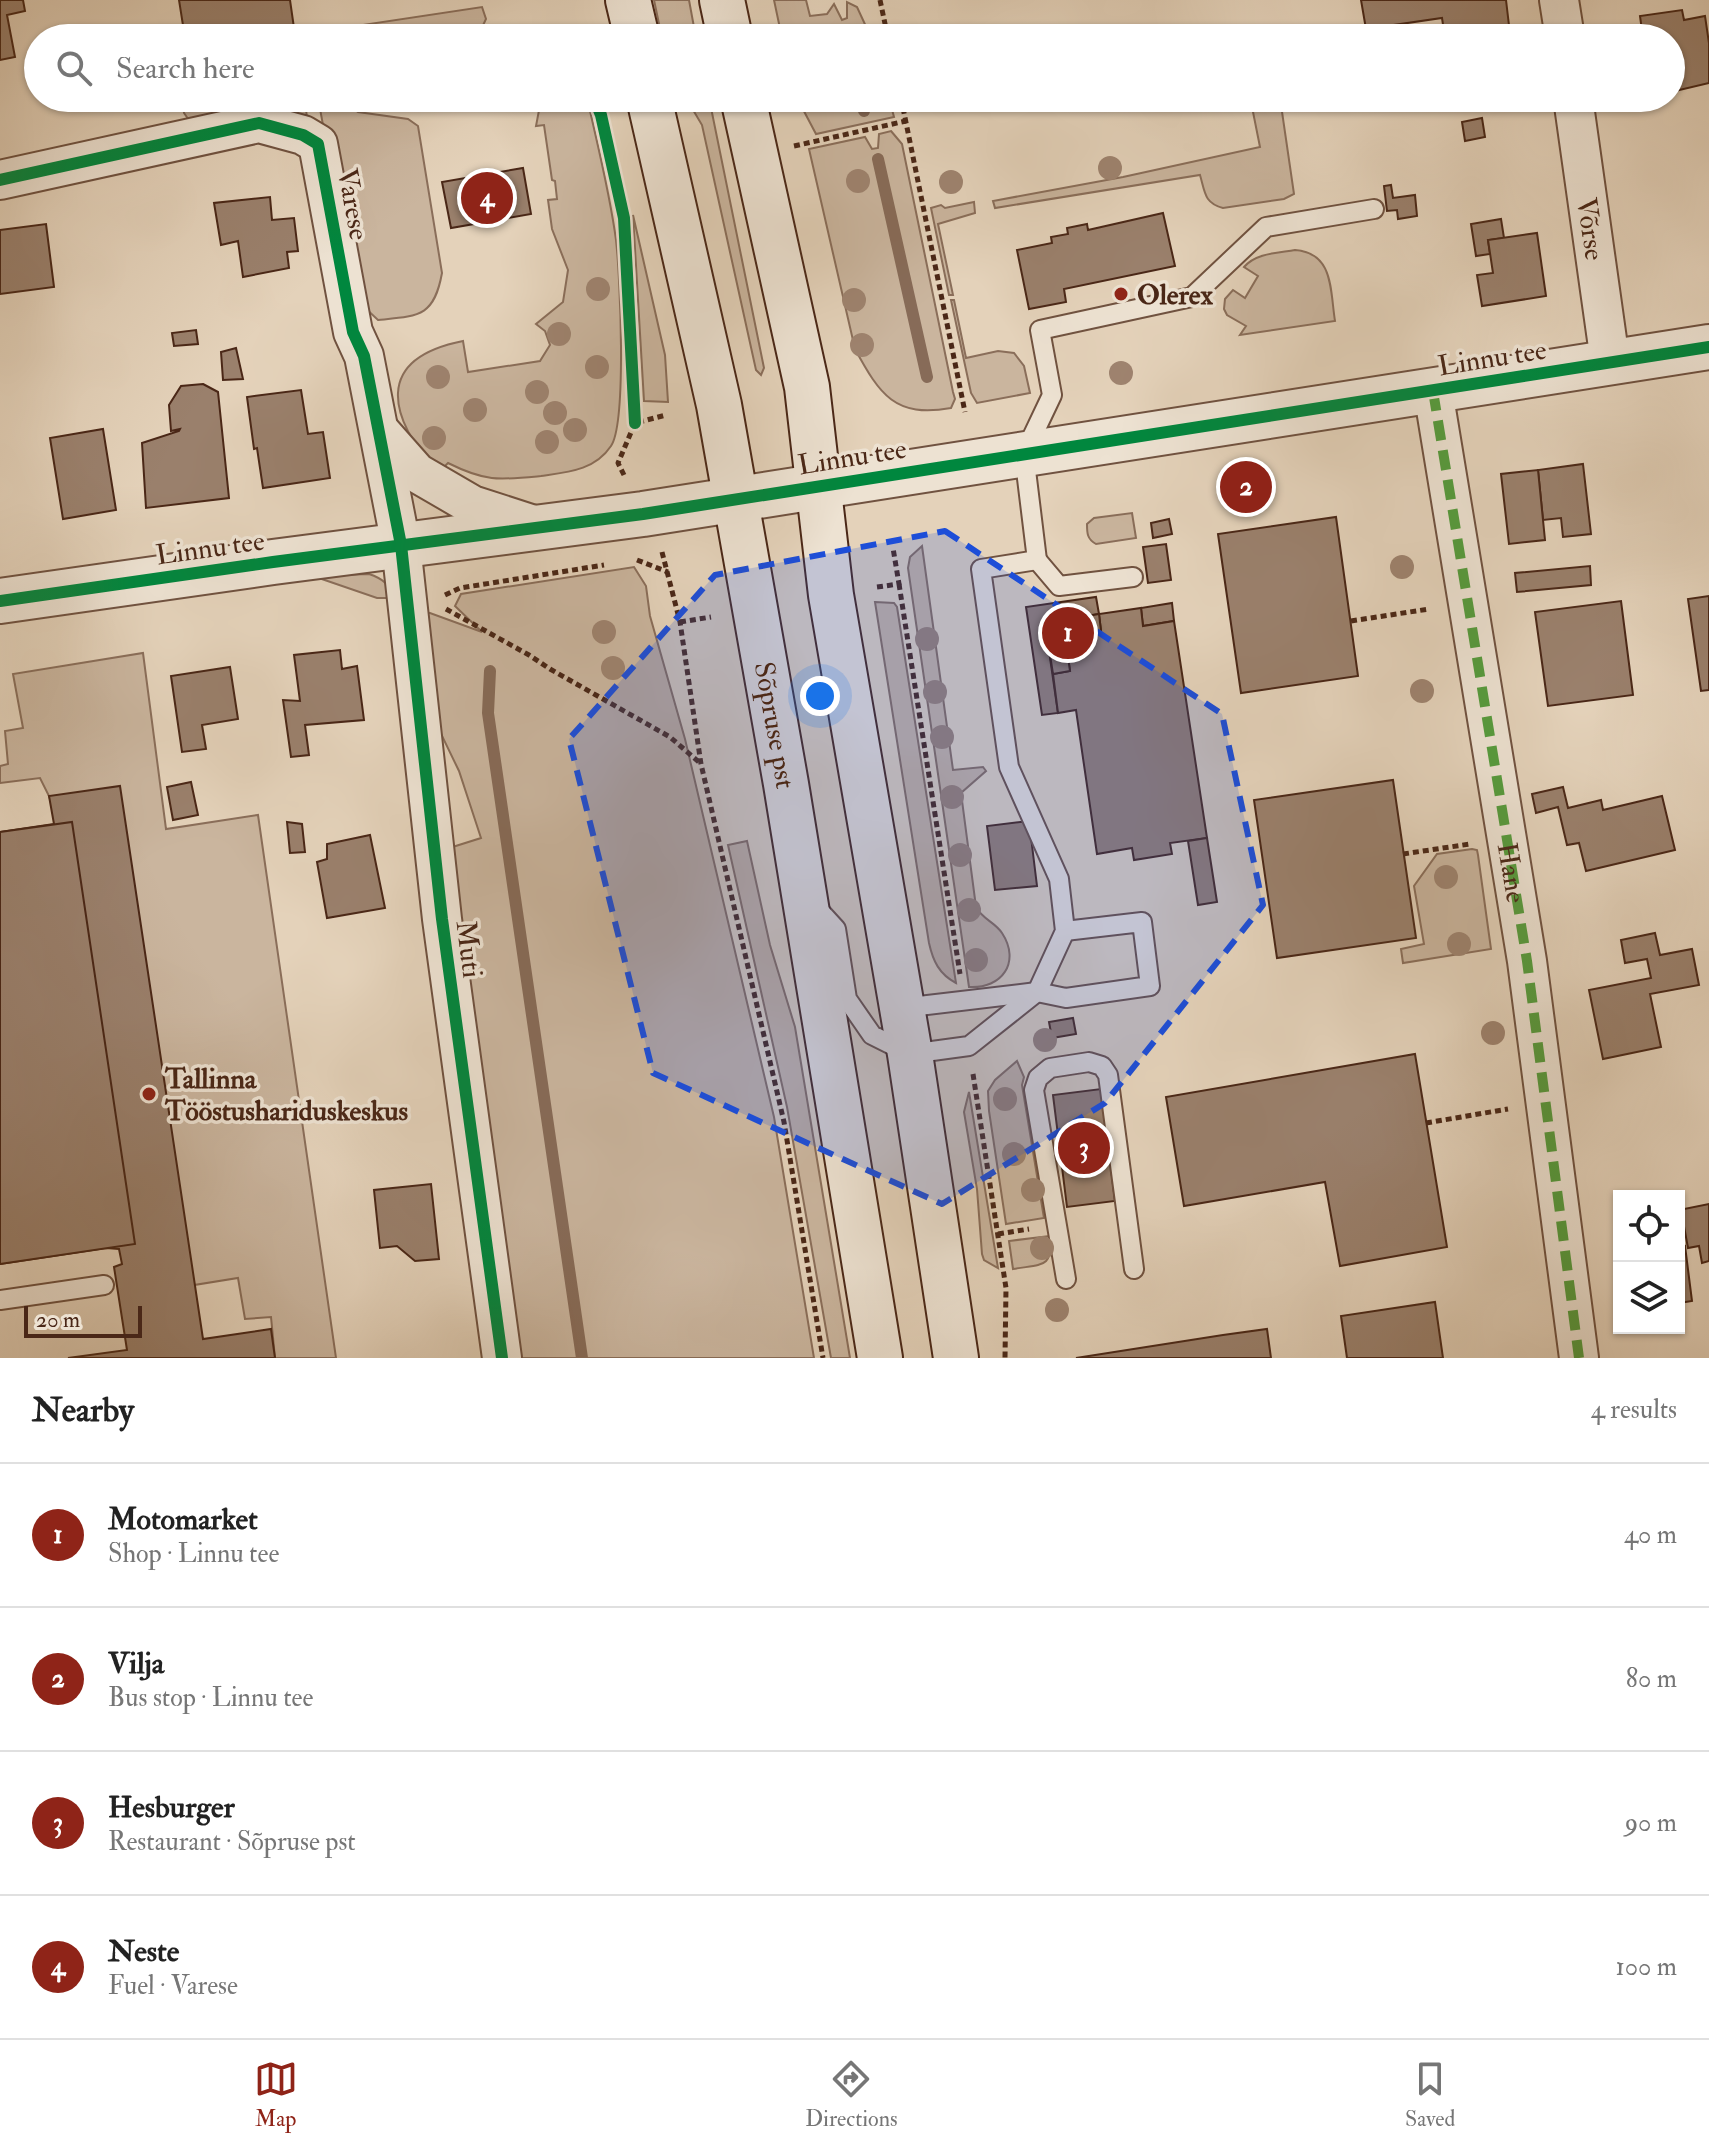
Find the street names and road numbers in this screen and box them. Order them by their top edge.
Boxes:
street label: Varese [329,166,376,243]
street label: Võrse [1568,195,1612,263]
street label: Linnu tee [1436,333,1549,384]
street label: Linnu tee [796,432,909,483]
street label: Linnu tee [154,524,267,573]
street label: Sõpruse pst [746,659,803,792]
street label: Hane [1489,840,1533,906]
street label: Muti [448,918,489,980]

